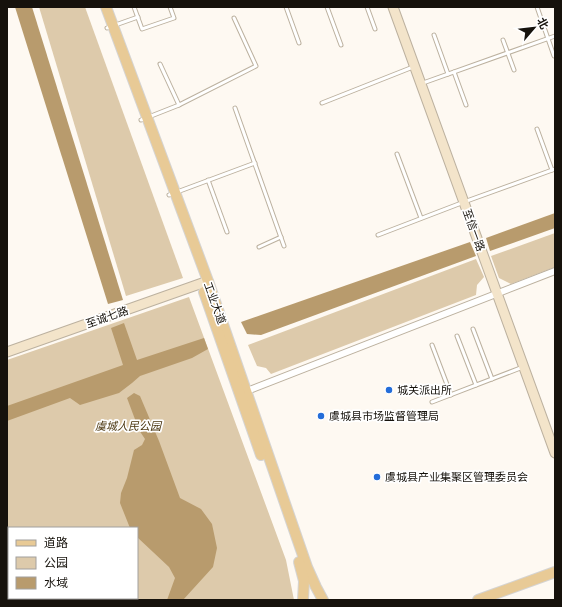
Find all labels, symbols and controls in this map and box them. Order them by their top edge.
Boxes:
north arrow [514,8,554,48]
text: 北 [534,15,552,31]
street label: 至信一路 [460,207,488,253]
street label: 工业大道 [201,280,229,326]
street label: 至诚七路 [84,303,130,331]
place label: 城关派出所 [397,383,452,397]
marker: 城关派出所 [384,385,394,395]
place label: 虞城县市场监督管理局 [329,409,439,423]
marker: 虞城县市场监督管理局 [316,411,326,421]
park label: 虞城人民公园 [95,419,163,433]
place label: 虞城县产业集聚区管理委员会 [385,470,528,484]
marker: 虞城县产业集聚区管理委员会 [372,472,382,482]
legend [8,527,138,599]
text: 道路 [44,535,68,550]
text: 公园 [44,555,68,570]
text: 水域 [44,575,68,590]

